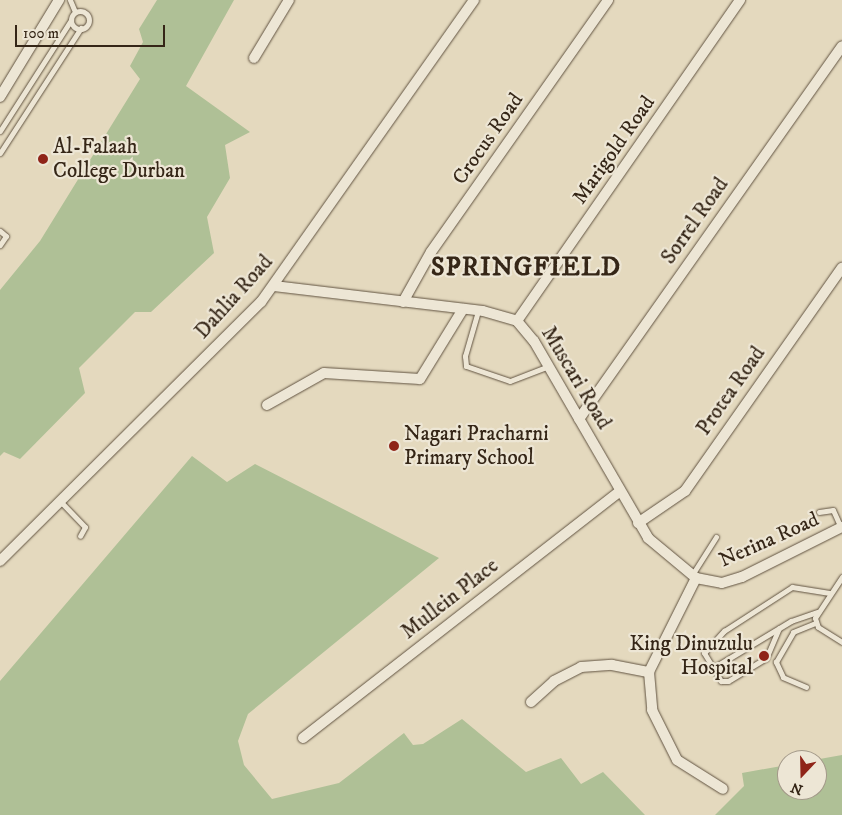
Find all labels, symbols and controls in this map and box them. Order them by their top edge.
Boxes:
scale bar [18,15,168,47]
text: 100 m [23,24,59,43]
street label: Crocus Road [447,88,529,190]
street label: Marigold Road [567,91,661,209]
place label: Al-Falaah College Durban [53,134,185,184]
marker: Al-Falaah College Durban [37,153,49,165]
street label: Sorrel Road [656,173,734,269]
street label: Dahlia Road [190,250,278,344]
district label: SPRINGFIELD [430,252,622,284]
street label: Muscari Road [536,322,616,434]
street label: Protea Road [691,342,771,440]
place label: Nagari Pracharni Primary School [404,421,549,471]
marker: Nagari Pracharni Primary School [388,440,400,452]
street label: Nerina Road [715,507,823,573]
street label: Mullein Place [396,553,504,645]
place label: King Dinuzulu Hospital [629,631,753,681]
marker: King Dinuzulu Hospital [757,649,771,663]
north arrow [777,750,827,800]
text: N [788,778,806,799]

